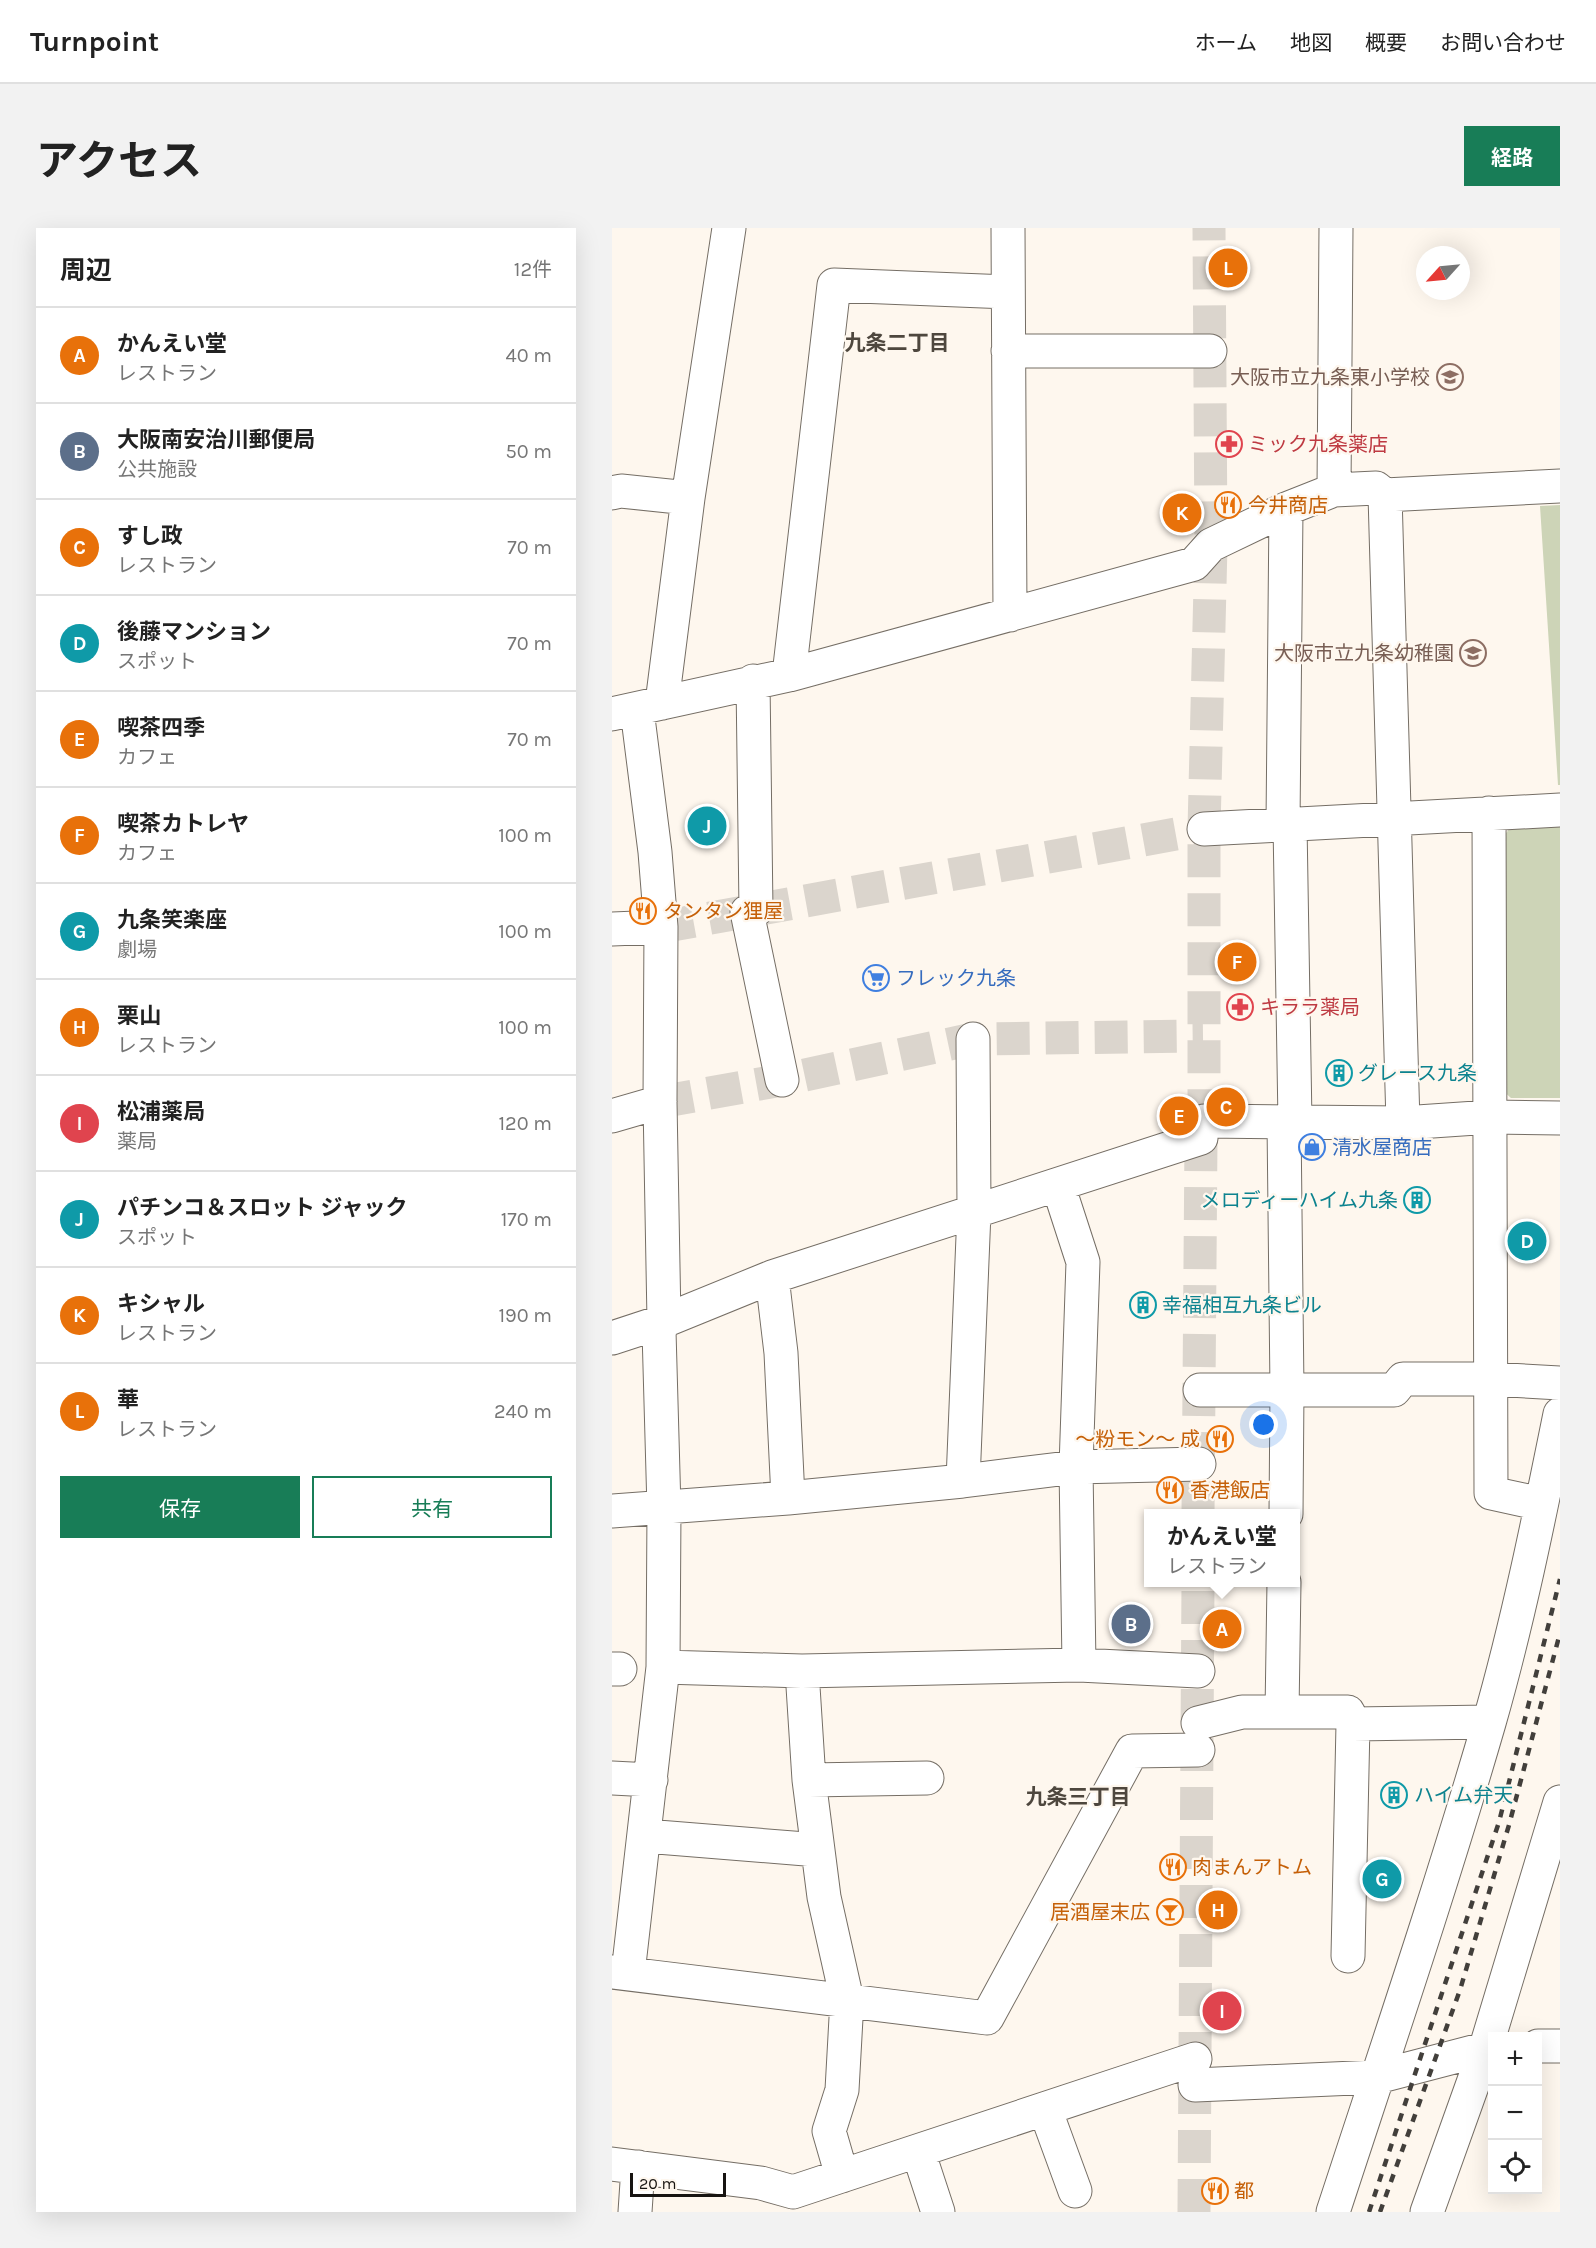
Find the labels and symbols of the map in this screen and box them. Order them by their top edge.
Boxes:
pin: L [1208,246,1248,291]
north arrow [1416,246,1470,300]
district label: 九条二丁目 [845,331,950,355]
school or university icon: 大阪市立九条東小学校 [1435,362,1465,392]
place label: 大阪市立九条東小学校 [1230,366,1430,389]
pharmacy icon: ミック九条薬店 [1214,429,1244,459]
place label: ミック九条薬店 [1248,433,1388,456]
pin: K [1162,490,1202,536]
restaurant icon: 今井商店 [1213,490,1243,520]
place label: 今井商店 [1248,494,1328,517]
school or university icon: 大阪市立九条幼稚園 [1458,638,1488,668]
place label: 大阪市立九条幼稚園 [1274,642,1454,665]
pin: J [688,804,727,848]
restaurant icon: タンタン狸屋 [628,896,658,926]
place label: タンタン狸屋 [663,900,783,923]
pin: F [1218,940,1256,984]
supermarket icon: フレック九条 [861,963,891,993]
place label: フレック九条 [896,967,1016,990]
pharmacy icon: キララ薬局 [1225,992,1255,1022]
place label: キララ薬局 [1260,996,1360,1019]
building icon: グレース九条 [1324,1058,1354,1088]
place label: グレース九条 [1358,1062,1477,1085]
pin: C [1206,1084,1246,1130]
pin: E [1160,1094,1198,1138]
shop icon: 清水屋商店 [1297,1132,1327,1162]
place label: 清水屋商店 [1332,1136,1432,1159]
building icon: メロディーハイム九条 [1402,1185,1432,1215]
place label: メロディーハイム九条 [1201,1189,1398,1212]
pin: D [1508,1218,1546,1264]
building icon: 幸福相互九条ビル [1128,1290,1158,1320]
place label: 幸福相互九条ビル [1162,1294,1322,1317]
your location [1249,1410,1278,1439]
restaurant icon: ～粉モン～ 成 [1205,1424,1235,1454]
place label: ～粉モン～ 成 [1075,1428,1200,1451]
restaurant icon: 香港飯店 [1155,1475,1185,1505]
place label: 香港飯店 [1190,1479,1270,1502]
pin: B [1112,1602,1150,1646]
pin: A [1202,1606,1242,1652]
building icon: ハイム弁天 [1379,1780,1409,1810]
place label: ハイム弁天 [1414,1784,1513,1807]
district label: 九条三丁目 [1026,1785,1131,1809]
restaurant icon: 肉まんアトム [1158,1852,1188,1882]
place label: 肉まんアトム [1192,1856,1312,1879]
pin: G [1362,1856,1402,1902]
pin: H [1198,1888,1238,1932]
bar icon: 居酒屋末広 [1155,1897,1185,1927]
place label: 居酒屋末広 [1050,1901,1150,1924]
pin: I [1202,1988,1242,2034]
scale bar [630,2170,726,2198]
restaurant icon: 都 [1200,2176,1230,2206]
place label: 都 [1234,2180,1254,2203]

